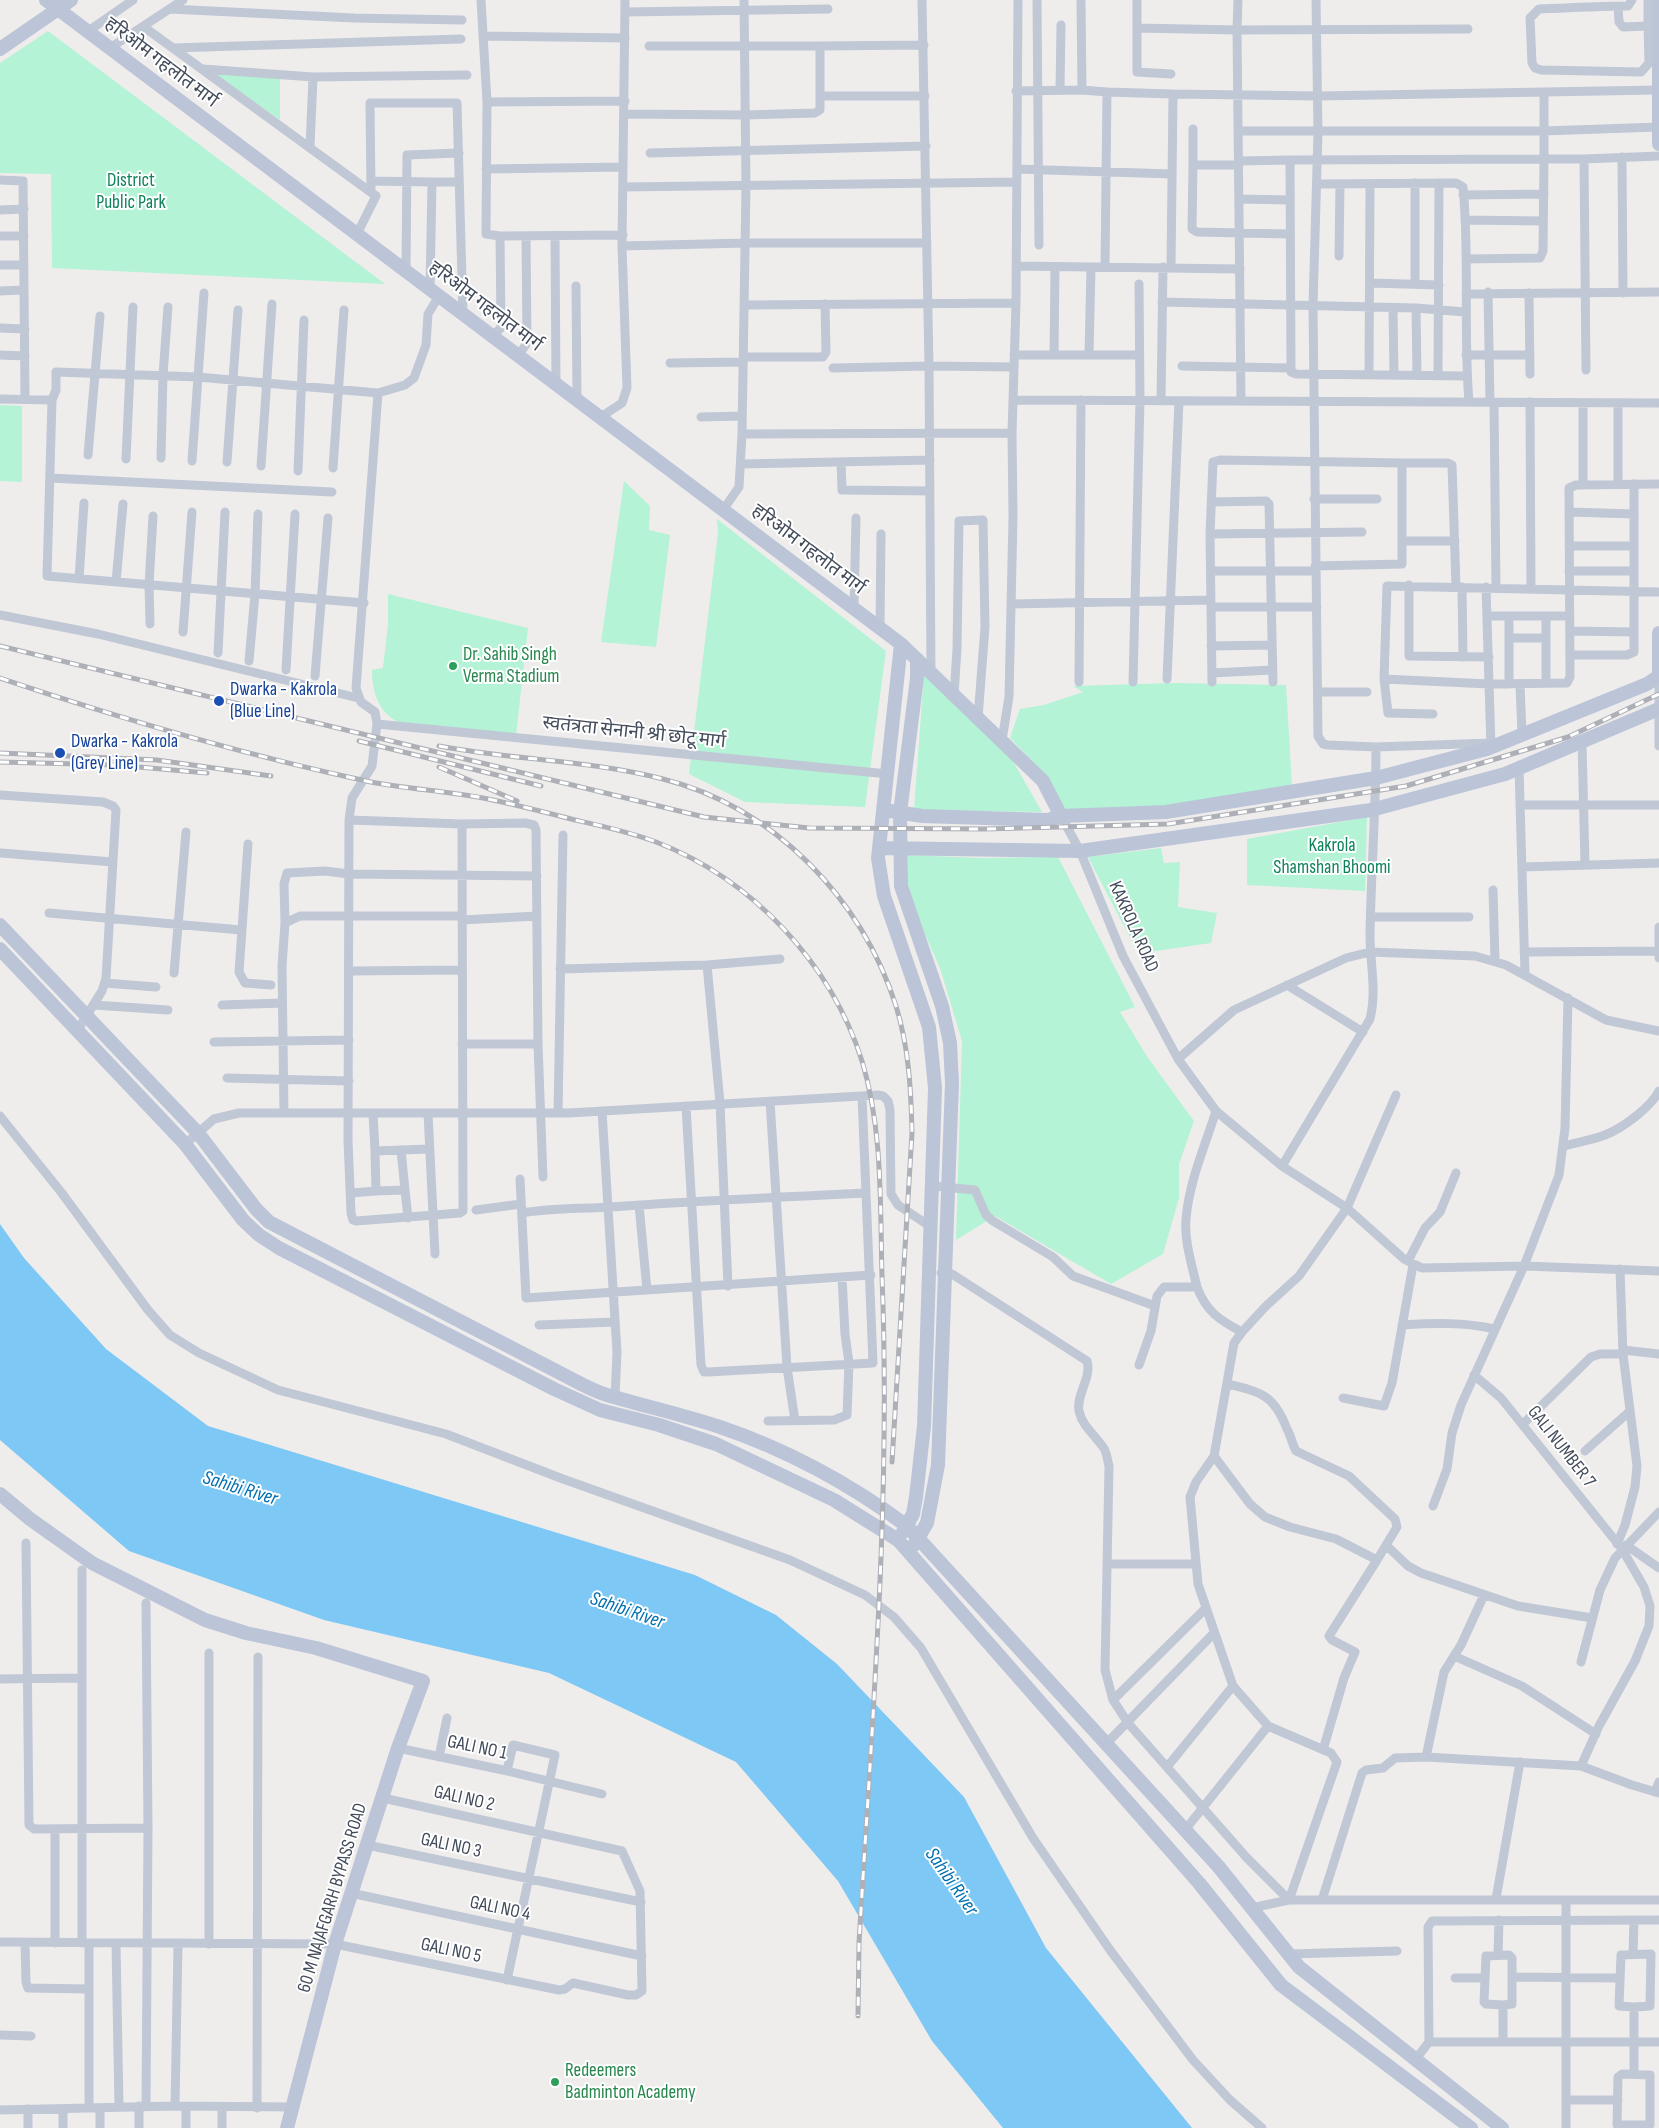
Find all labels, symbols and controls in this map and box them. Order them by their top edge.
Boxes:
street label: हरिओम गहलोत मार्ग [100,13,222,113]
park label: District Public Park [96,170,166,214]
street label: हरिओम गहलोत मार्ग [424,257,546,357]
street label: हरिओम गहलोत मार्ग [747,500,869,600]
place label: Dr. Sahib Singh Verma Stadium [463,644,559,688]
marker: Dr. Sahib Singh Verma Stadium [447,660,459,672]
place label: Dwarka - Kakrola (Blue Line) [230,679,337,723]
marker: Dwarka - Kakrola (Blue Line) [212,694,226,708]
street label: स्वतंत्रता सेनानी श्री छोटू मार्ग [541,712,727,754]
place label: Dwarka - Kakrola (Grey Line) [71,731,178,775]
marker: Dwarka - Kakrola (Grey Line) [53,746,67,760]
park label: Kakrola Shamshan Bhoomi [1273,835,1391,879]
street label: KAKROLA ROAD [1103,878,1163,976]
street label: GALI NUMBER 7 [1522,1402,1600,1492]
water label: Sahibi River [200,1466,280,1512]
water label: Sahibi River [587,1587,667,1635]
street label: GALI NO 1 [445,1731,509,1765]
street label: GALI NO 2 [432,1781,496,1817]
street label: 60 M NAJAFGARH BYPASS ROAD [293,1801,373,1995]
street label: GALI NO 3 [419,1828,483,1864]
water label: Sahibi River [919,1844,983,1920]
street label: GALI NO 4 [468,1891,532,1927]
street label: GALI NO 5 [419,1933,483,1969]
place label: Redeemers Badminton Academy [565,2060,696,2104]
marker: Redeemers Badminton Academy [549,2076,561,2088]

